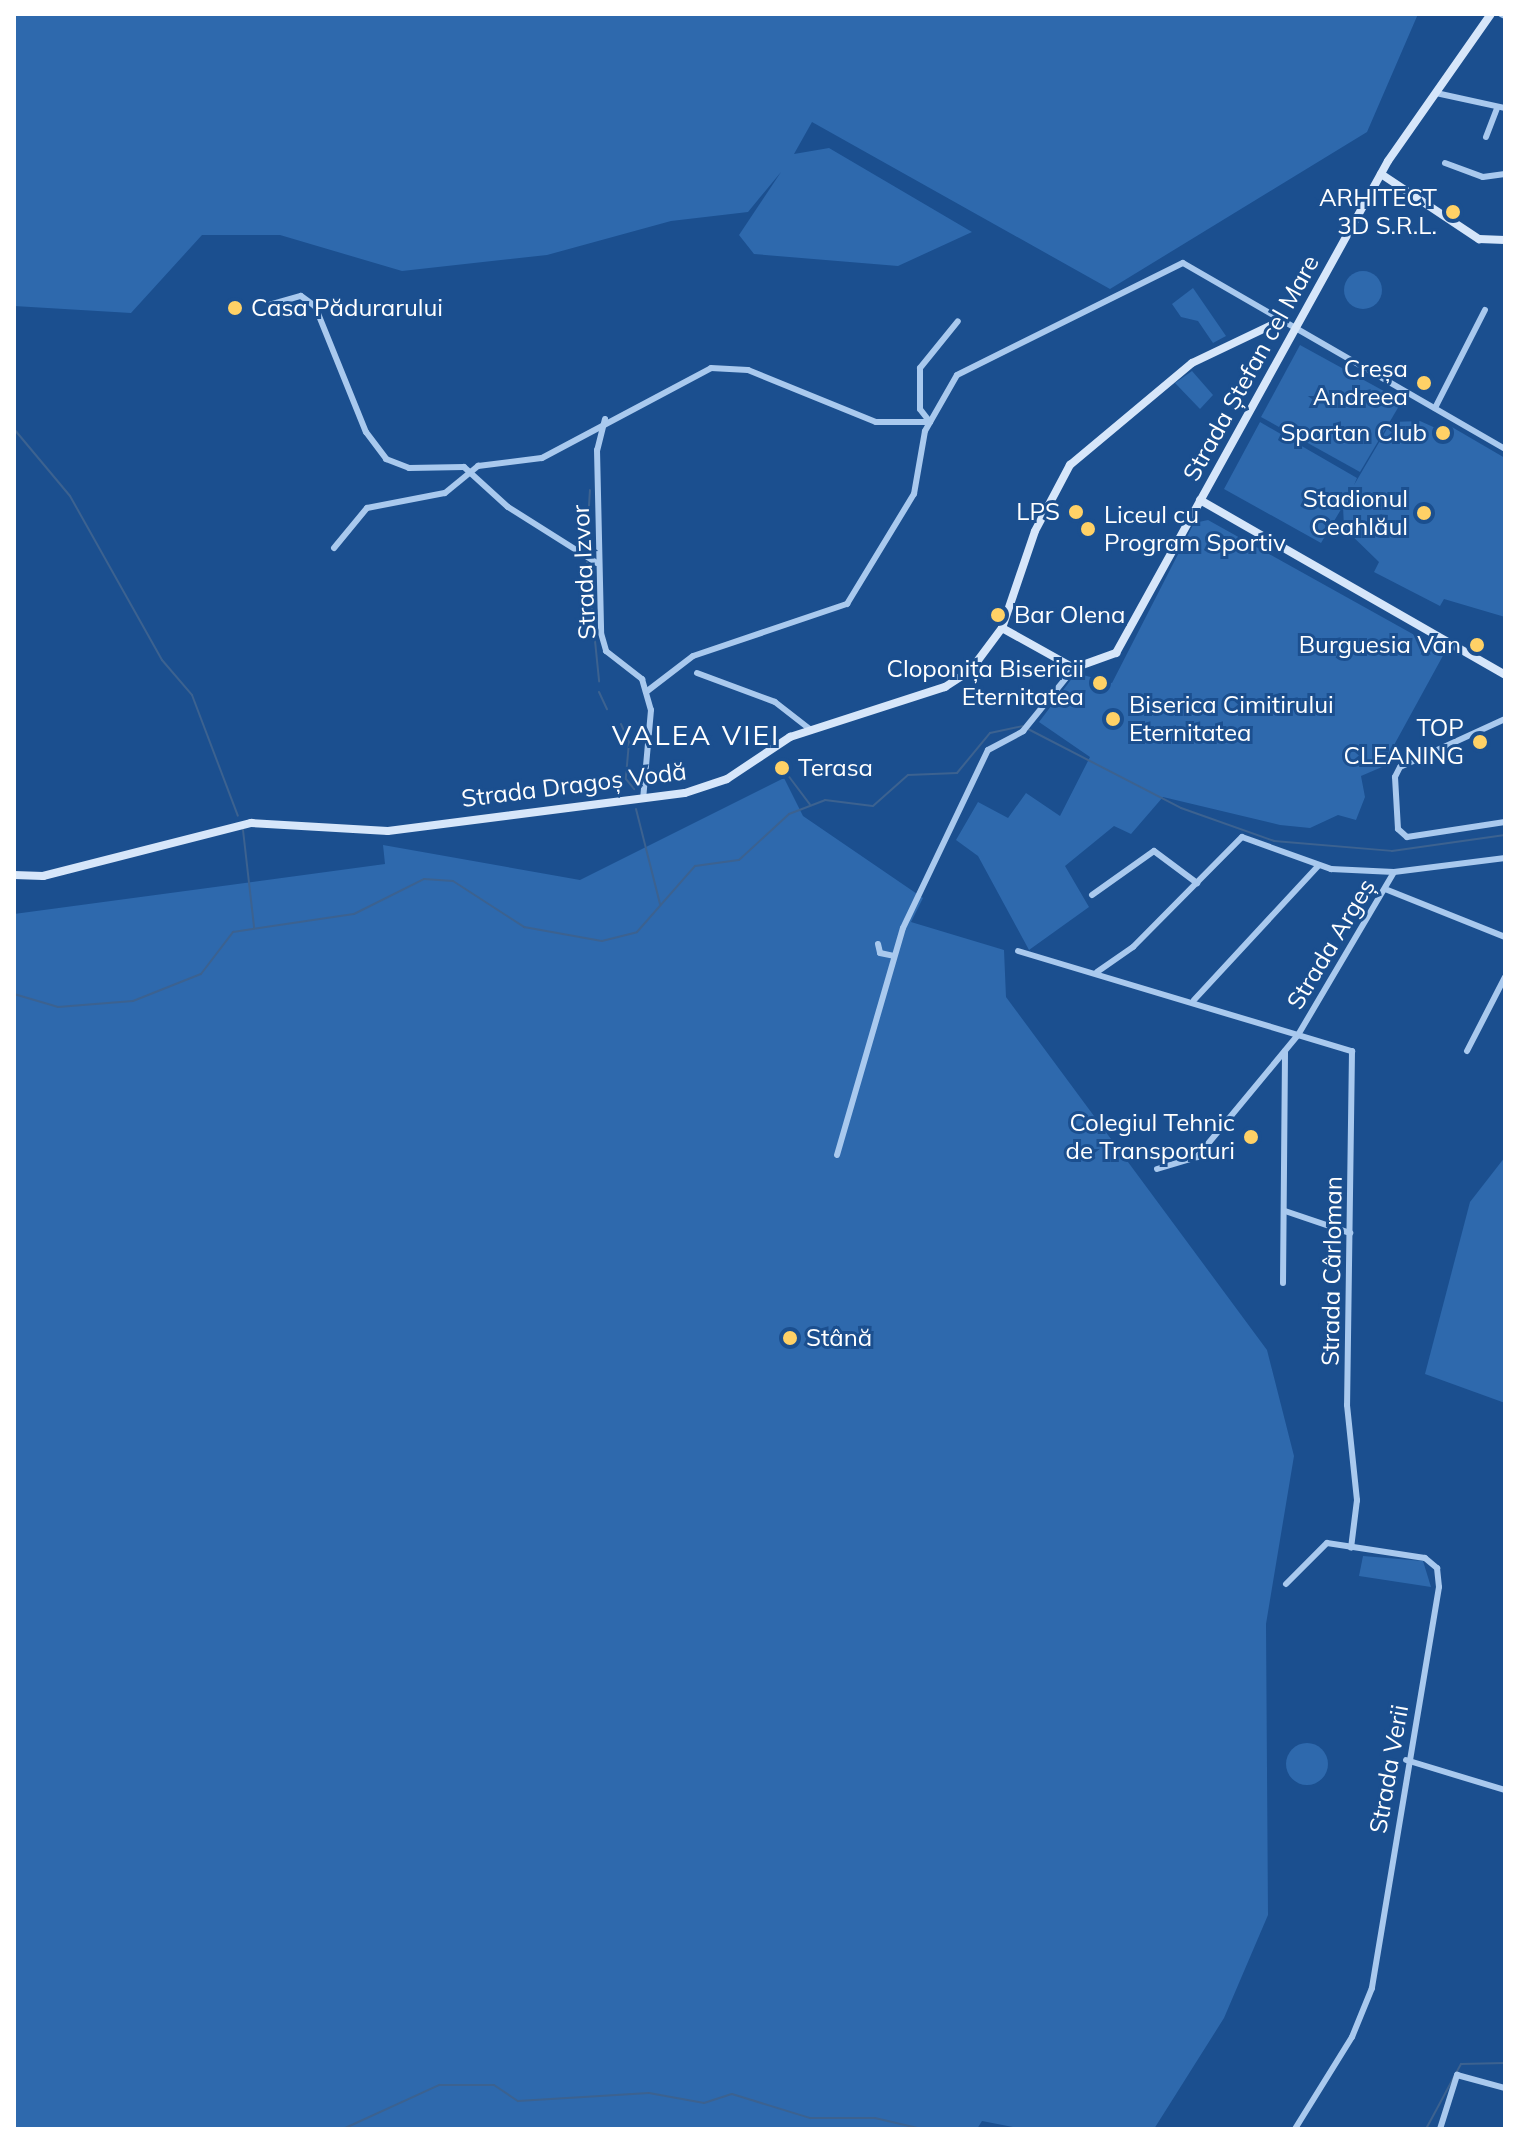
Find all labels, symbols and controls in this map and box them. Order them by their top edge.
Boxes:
place label: ARHITECT 3D S.R.L. [1319,184,1437,240]
marker: ARHITECT 3D S.R.L. [1444,203,1462,221]
street label: Strada Ștefan cel Mare [1177,250,1325,486]
place label: Casa Pădurarului [251,294,443,322]
marker: Casa Pădurarului [226,299,244,317]
place label: Creșa Andreea [1313,355,1408,411]
marker: Creșa Andreea [1415,374,1433,392]
place label: Spartan Club [1280,419,1427,447]
marker: Spartan Club [1434,424,1452,442]
place label: Stadionul Ceahlăul [1303,485,1408,541]
place label: LPS [1016,498,1060,526]
place label: Liceul cu Program Sportiv [1104,501,1286,557]
marker: LPS [1067,503,1085,521]
street label: Strada Izvor [566,504,602,640]
marker: Stadionul Ceahlăul [1415,504,1433,522]
marker: Liceul cu Program Sportiv [1079,520,1097,538]
place label: Bar Olena [1014,601,1125,629]
marker: Bar Olena [989,606,1007,624]
place label: Burguesia Van [1299,631,1461,659]
marker: Burguesia Van [1468,636,1486,654]
place label: Cloponița Bisericii Eternitatea [887,655,1084,711]
marker: Cloponița Bisericii Eternitatea [1091,674,1109,692]
place label: Biserica Cimitirului Eternitatea [1129,691,1334,747]
marker: Biserica Cimitirului Eternitatea [1104,710,1122,728]
place label: TOP CLEANING [1343,714,1464,770]
district label: VALEA VIEI [612,718,780,752]
marker: TOP CLEANING [1471,733,1489,751]
place label: Terasa [798,754,873,782]
street label: Strada Dragoș Vodă [460,757,688,813]
marker: Terasa [773,759,791,777]
street label: Strada Argeș [1281,874,1381,1014]
place label: Colegiul Tehnic de Transporturi [1066,1109,1235,1165]
marker: Colegiul Tehnic de Transporturi [1242,1128,1260,1146]
street label: Strada Cârloman [1316,1176,1348,1366]
place label: Stână [806,1324,872,1352]
marker: Stână [781,1329,799,1347]
street label: Strada Verii [1364,1703,1414,1835]

